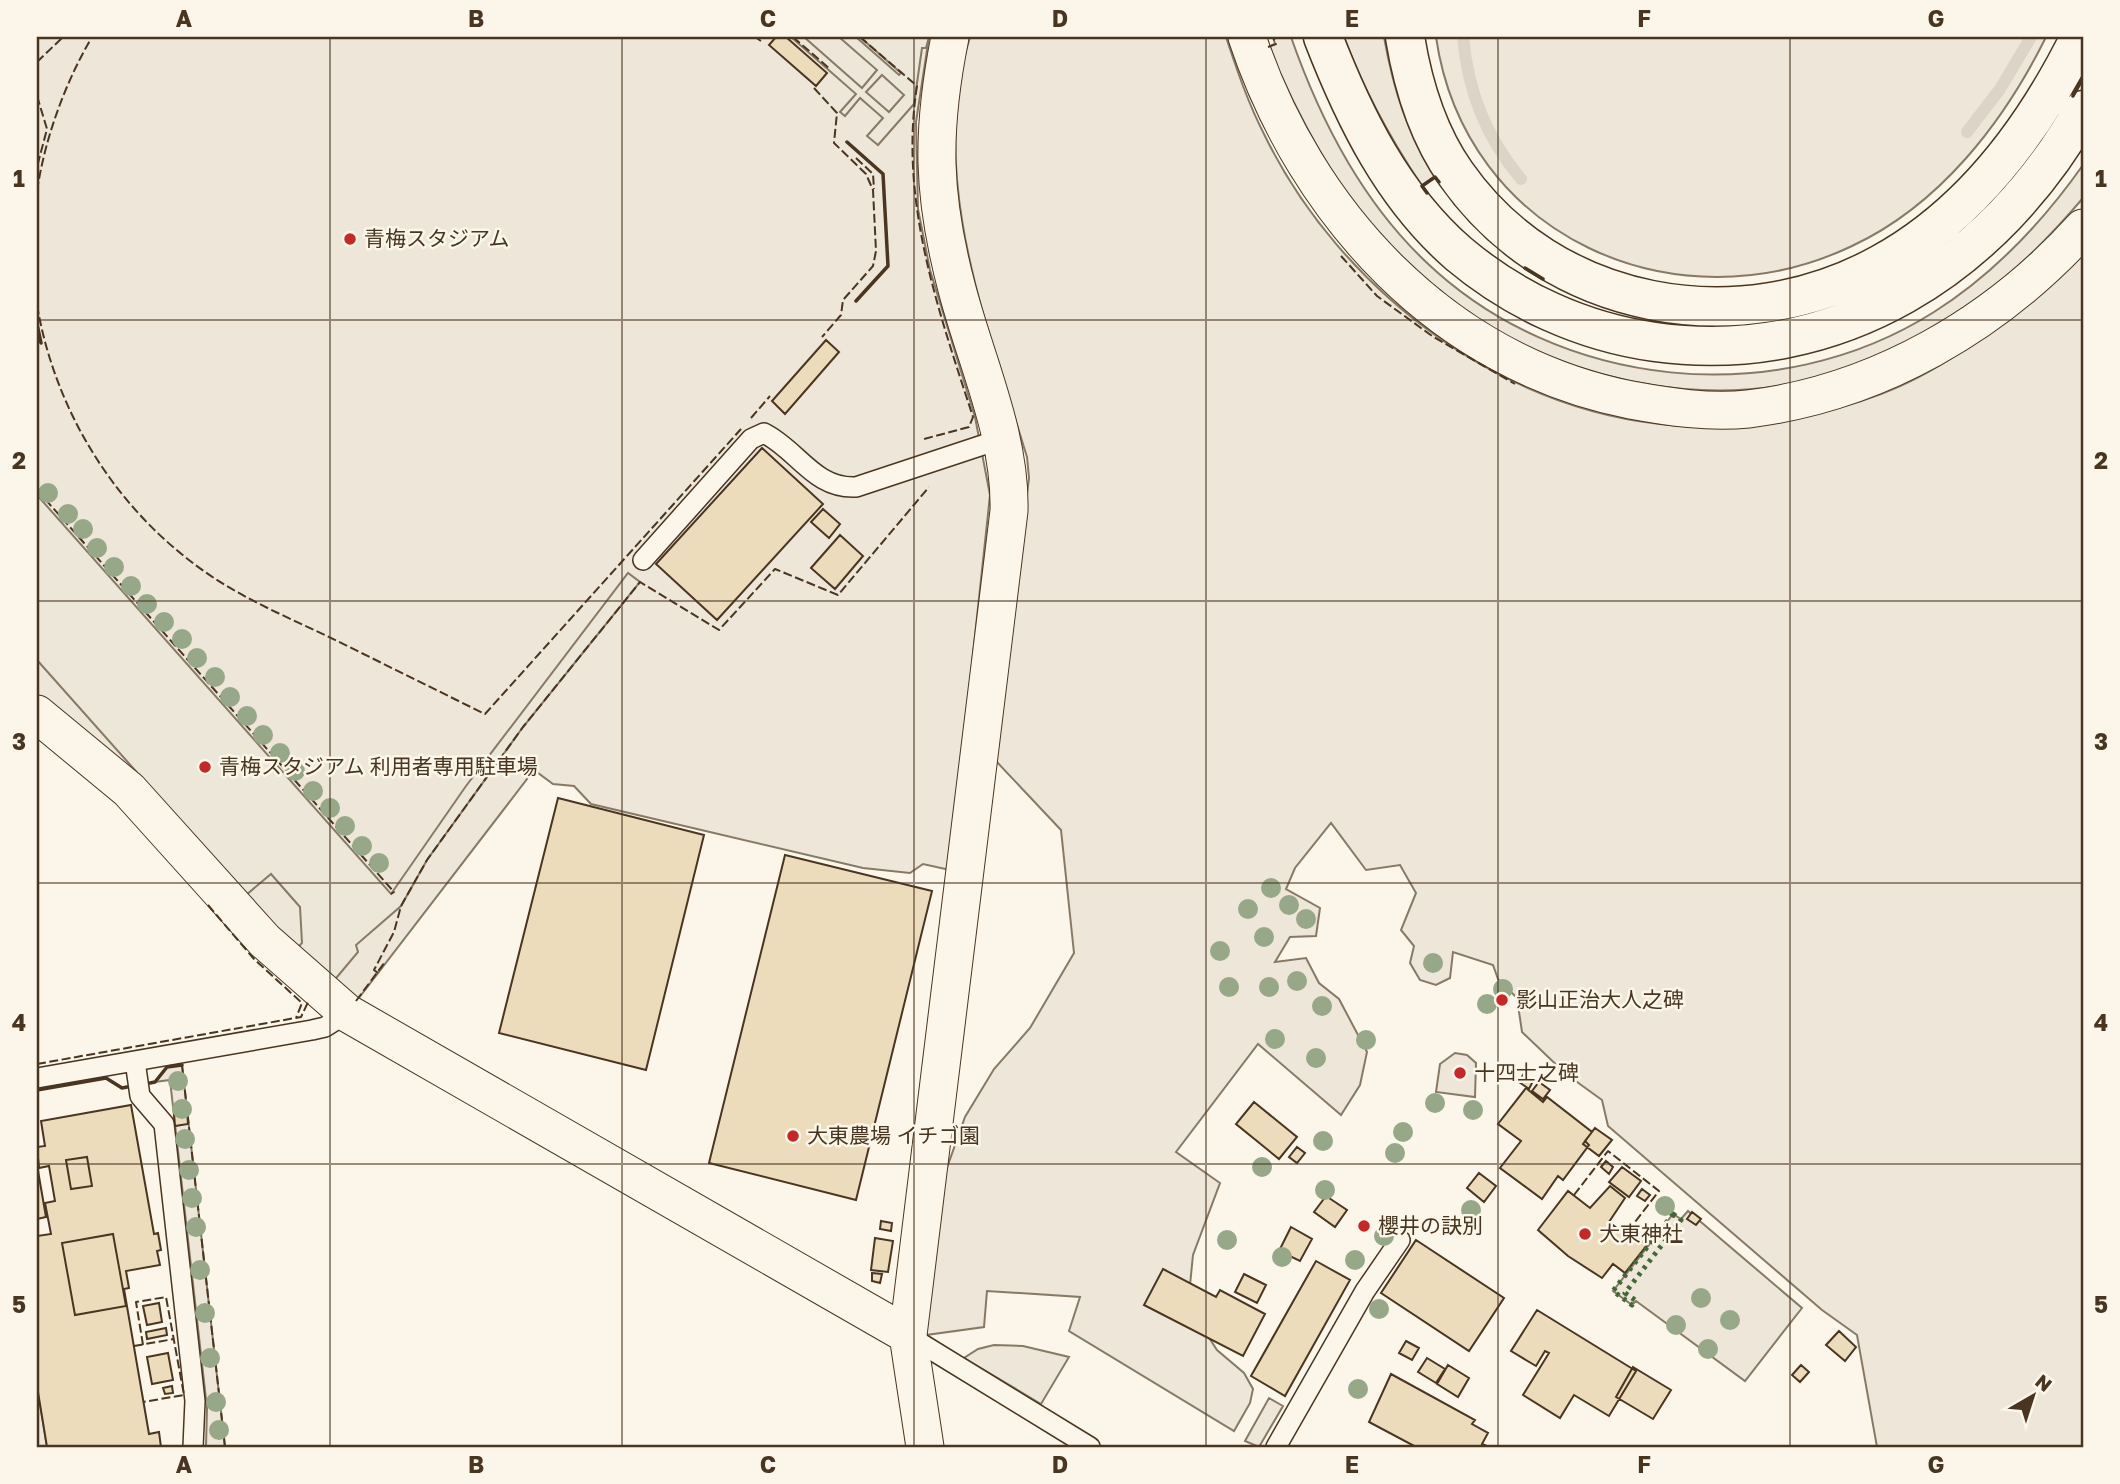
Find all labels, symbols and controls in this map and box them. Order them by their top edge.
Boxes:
text: A [176,4,193,32]
text: B [468,4,484,32]
text: C [760,4,776,32]
text: D [1052,4,1068,32]
text: E [1345,4,1359,32]
text: F [1637,4,1651,32]
text: G [1928,4,1944,32]
text: 1 [13,164,25,192]
text: 1 [2095,164,2107,192]
place label: 青梅スタジアム [364,225,510,251]
marker: 青梅スタジアム [342,231,358,247]
text: 2 [12,446,26,474]
text: 2 [2094,446,2108,474]
text: 3 [12,727,26,755]
text: 3 [2094,727,2108,755]
place label: 青梅スタジアム 利用者専用駐車場 [219,753,538,779]
marker: 青梅スタジアム 利用者専用駐車場 [197,759,213,775]
place label: 影山正治大人之碑 [1516,986,1684,1012]
marker: 影山正治大人之碑 [1494,992,1510,1008]
text: 4 [12,1008,26,1036]
text: 4 [2094,1008,2108,1036]
place label: 十四士之碑 [1474,1059,1579,1085]
marker: 十四士之碑 [1452,1065,1468,1081]
place label: 大東農場 イチゴ園 [807,1122,980,1148]
marker: 大東農場 イチゴ園 [785,1128,801,1144]
place label: 櫻井の訣別 [1378,1212,1483,1238]
marker: 櫻井の訣別 [1356,1218,1372,1234]
place label: 大東神社 [1599,1220,1683,1246]
marker: 大東神社 [1577,1226,1593,1242]
text: 5 [12,1290,26,1318]
text: 5 [2094,1290,2108,1318]
north arrow [1997,1362,2068,1432]
text: N [2031,1369,2057,1396]
text: A [176,1450,193,1478]
text: B [468,1450,484,1478]
text: C [760,1450,776,1478]
text: D [1052,1450,1068,1478]
text: E [1345,1450,1359,1478]
text: F [1637,1450,1651,1478]
text: G [1928,1450,1944,1478]

